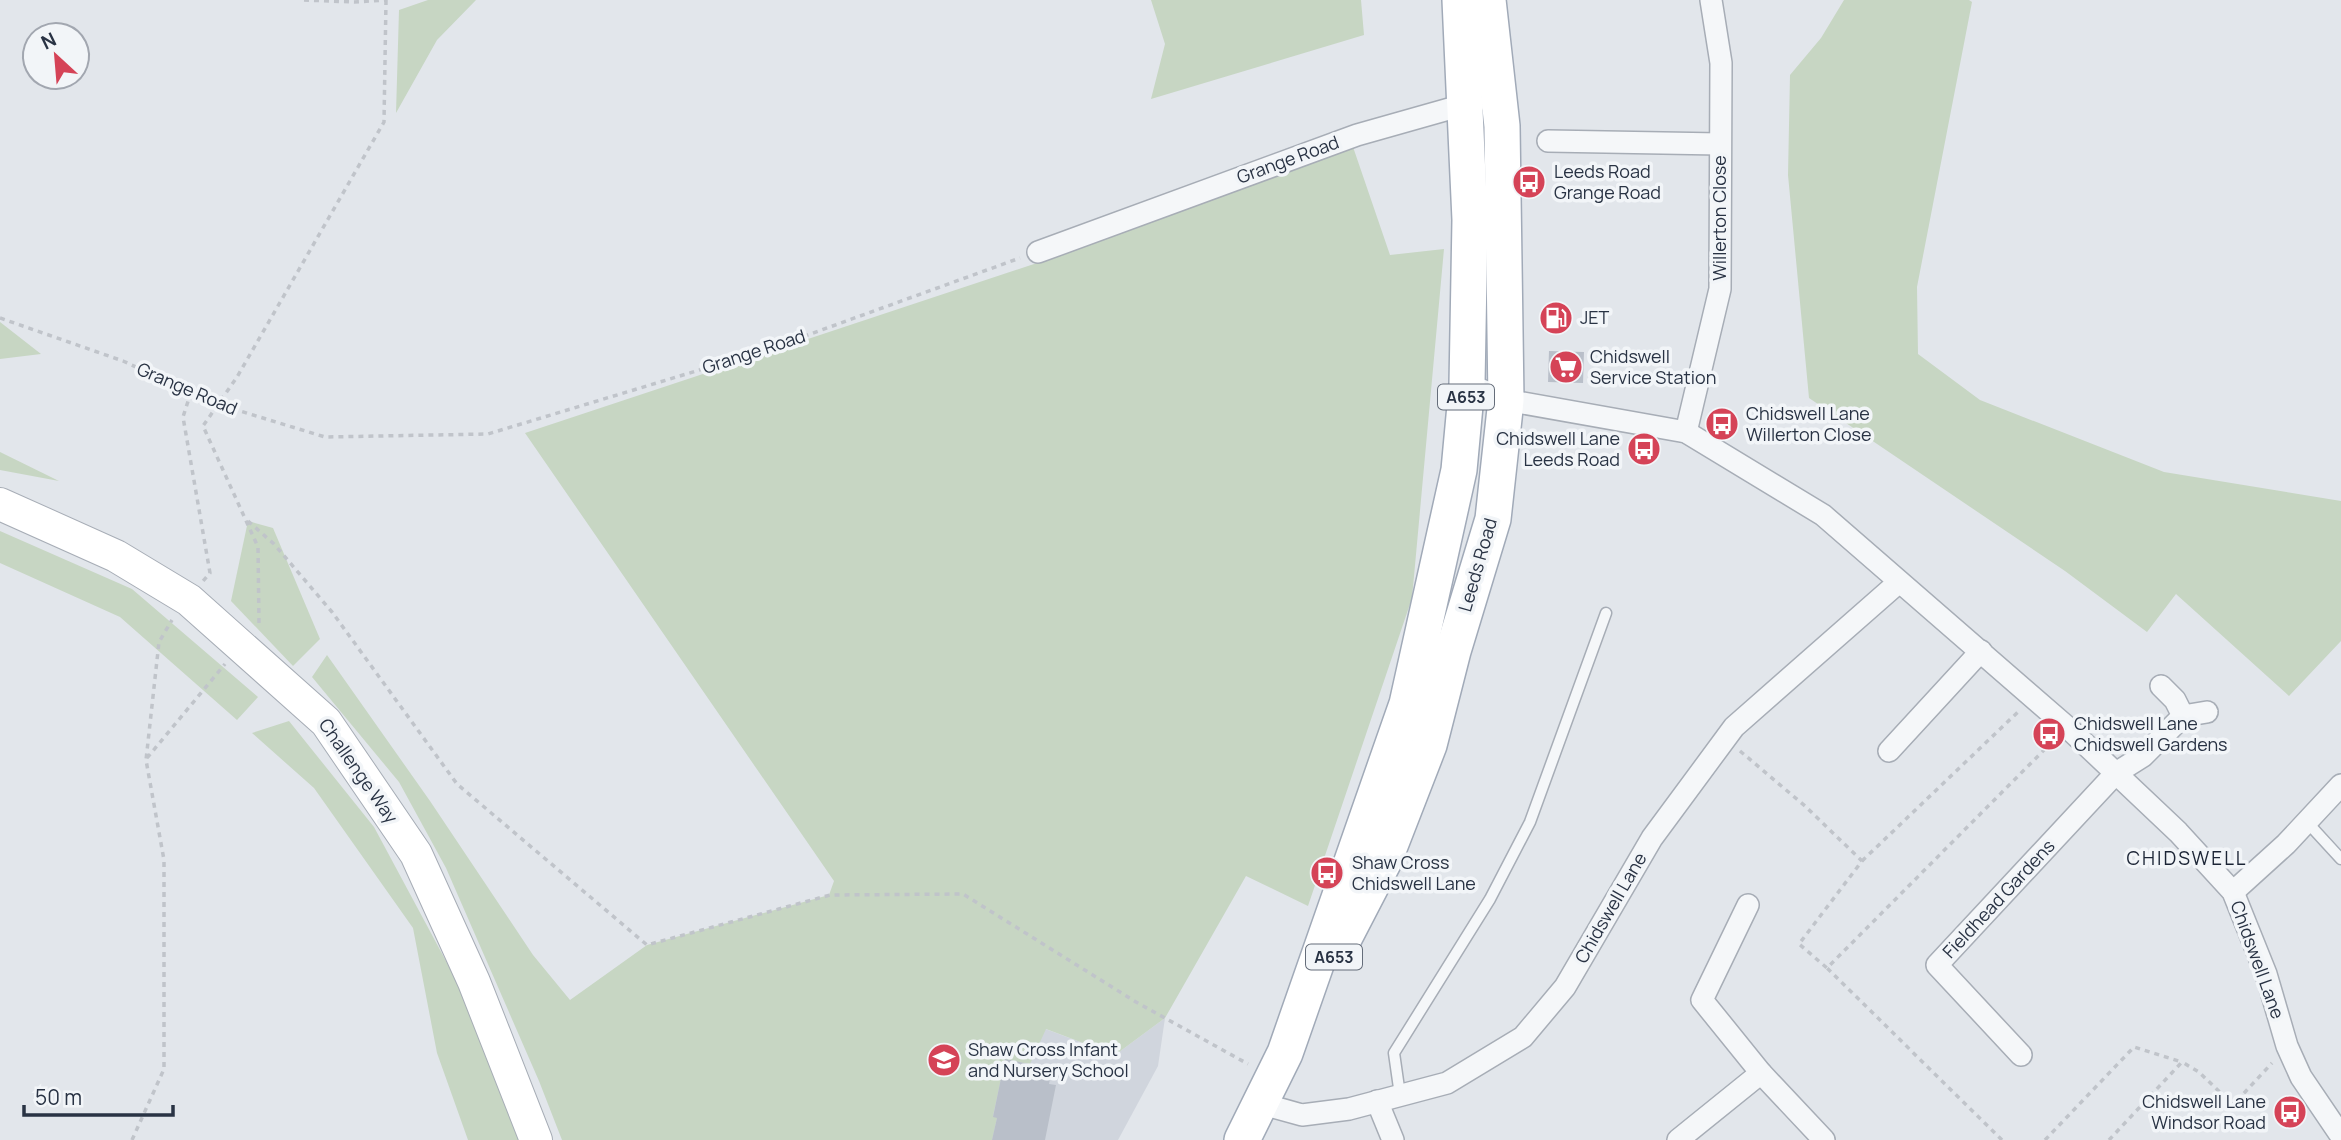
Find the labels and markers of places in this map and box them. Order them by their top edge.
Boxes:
place label: Leeds Road Grange Road [1554,159,1661,204]
bus stop icon: Leeds Road Grange Road [1510,163,1548,201]
fuel station icon: JET [1537,299,1575,337]
place label: JET [1580,305,1610,329]
place label: Chidswell Service Station [1590,344,1716,389]
supermarket icon: Chidswell Service Station [1547,348,1585,386]
place label: Chidswell Lane Willerton Close [1746,401,1872,446]
bus stop icon: Chidswell Lane Willerton Close [1703,405,1741,443]
place label: Chidswell Lane Leeds Road [1496,426,1620,471]
bus stop icon: Chidswell Lane Leeds Road [1625,430,1663,468]
place label: Chidswell Lane Chidswell Gardens [2074,711,2228,756]
bus stop icon: Chidswell Lane Chidswell Gardens [2030,715,2068,753]
place label: Shaw Cross Chidswell Lane [1352,850,1476,895]
bus stop icon: Shaw Cross Chidswell Lane [1308,854,1346,892]
place label: Shaw Cross Infant and Nursery School [968,1037,1129,1082]
school or university icon: Shaw Cross Infant and Nursery School [925,1041,963,1079]
place label: Chidswell Lane Windsor Road [2142,1089,2266,1134]
bus stop icon: Chidswell Lane Windsor Road [2271,1093,2309,1131]

